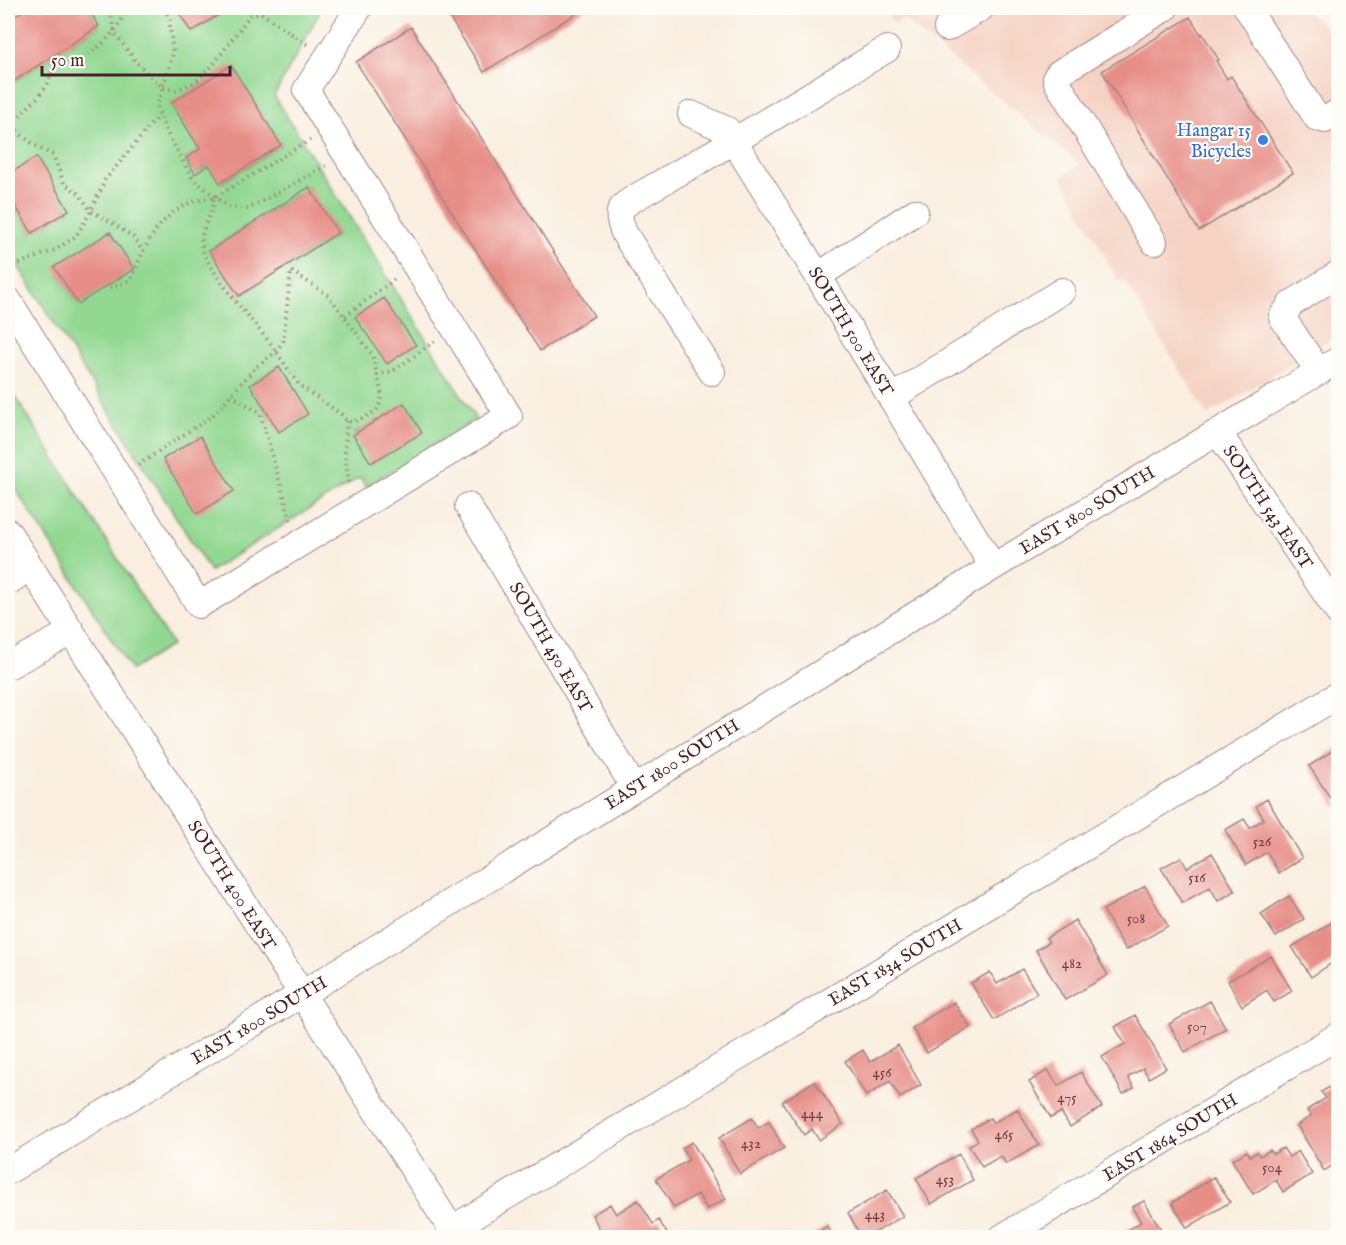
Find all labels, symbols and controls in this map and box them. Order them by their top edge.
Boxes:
scale bar [42,39,230,77]
text: 50 m [51,50,84,73]
place label: Hangar 15 Bicycles [1177,120,1251,164]
marker: Hangar 15 Bicycles [1256,133,1270,147]
street label: SOUTH 500 EAST [802,263,897,401]
street label: SOUTH 543 EAST [1217,441,1317,574]
street label: EAST 1800 SOUTH [1016,462,1160,561]
street label: SOUTH 450 EAST [503,578,596,717]
street label: EAST 1800 SOUTH [601,715,744,816]
street label: SOUTH 400 EAST [181,816,280,955]
house number: 526 [1253,832,1272,851]
house number: 516 [1188,868,1206,887]
house number: 508 [1127,909,1145,928]
street label: EAST 1834 SOUTH [825,914,967,1012]
house number: 482 [1062,954,1082,973]
street label: EAST 1800 SOUTH [188,972,332,1071]
house number: 507 [1187,1017,1207,1036]
house number: 456 [872,1063,892,1082]
house number: 475 [1057,1088,1077,1107]
street label: EAST 1864 SOUTH [1099,1089,1242,1188]
house number: 444 [801,1104,824,1123]
house number: 465 [994,1125,1014,1144]
house number: 432 [741,1134,761,1153]
house number: 504 [1262,1158,1283,1177]
house number: 453 [936,1170,954,1189]
house number: 443 [865,1205,885,1224]

